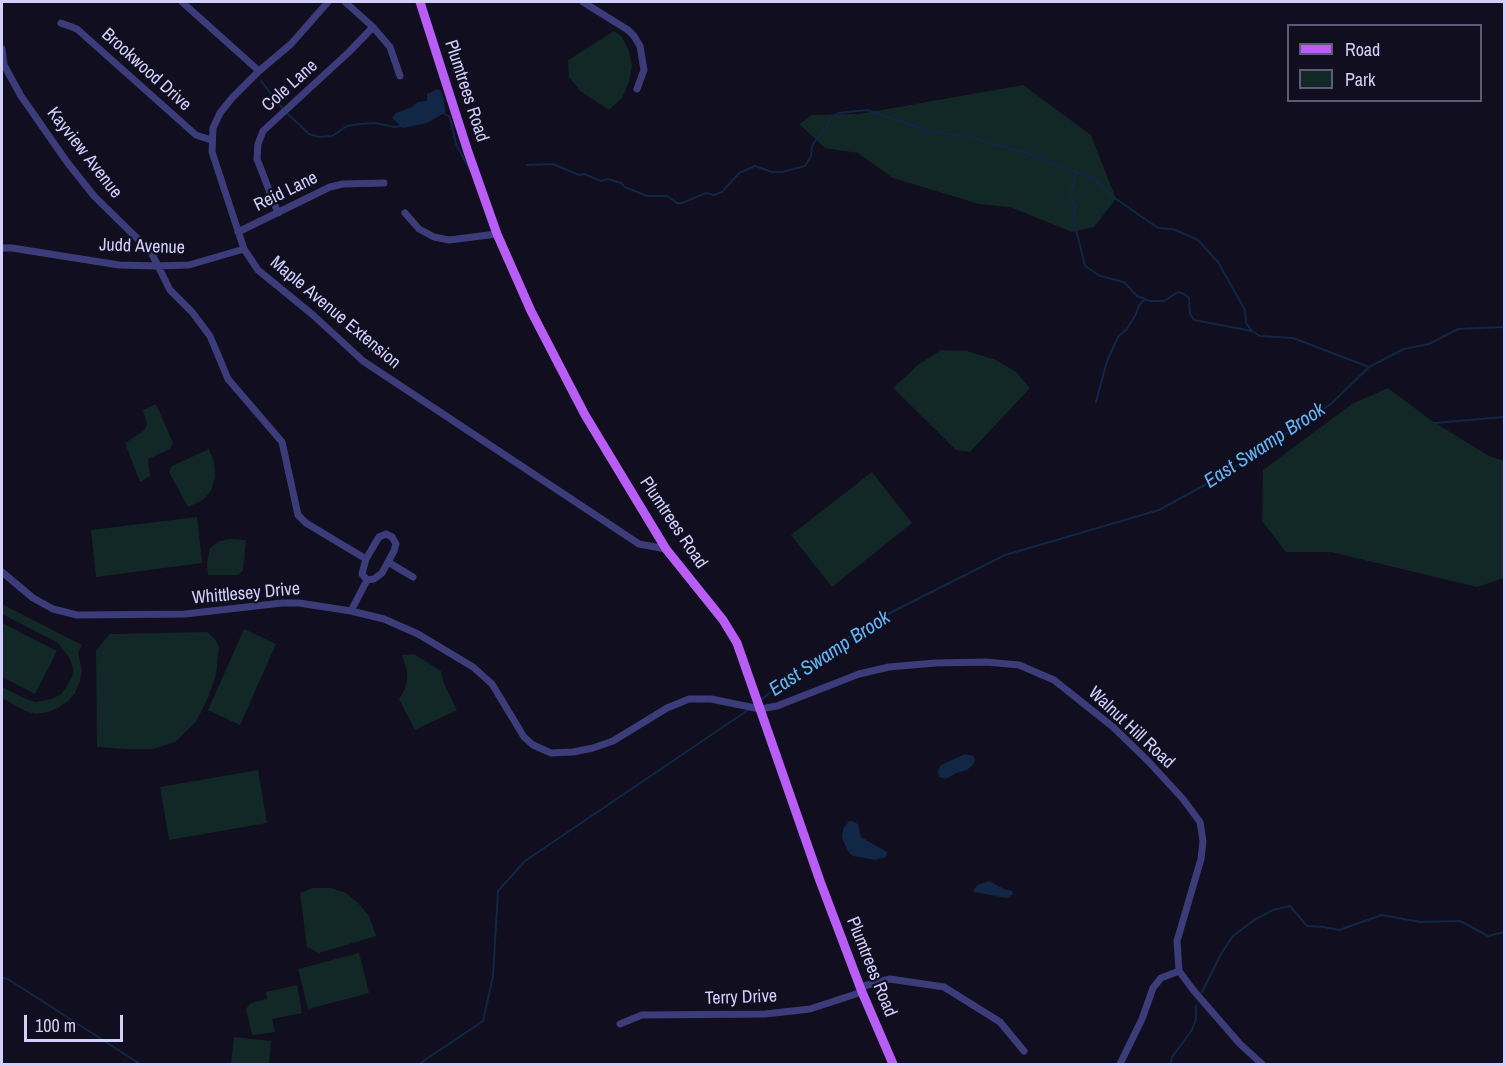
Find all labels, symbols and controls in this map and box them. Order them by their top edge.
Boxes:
street label: Brookwood Drive [97,24,195,116]
legend [1287,24,1482,102]
street label: Plumtrees Road [439,37,493,145]
text: Road [1345,37,1380,62]
street label: Cole Lane [258,55,322,117]
text: Park [1345,67,1375,92]
street label: Kayview Avenue [42,103,126,203]
street label: Reid Lane [251,167,321,217]
street label: Judd Avenue [99,235,185,259]
street label: Maple Avenue Extension [265,252,405,374]
water label: East Swamp Brook [1200,398,1330,494]
street label: Plumtrees Road [634,473,712,573]
street label: Whittlesey Drive [191,579,301,609]
water label: East Swamp Brook [765,606,895,702]
street label: Walnut Hill Road [1083,683,1179,773]
street label: Plumtrees Road [841,914,901,1020]
street label: Terry Drive [705,986,777,1010]
scale bar [27,1003,126,1041]
text: 100 m [35,1013,76,1038]

